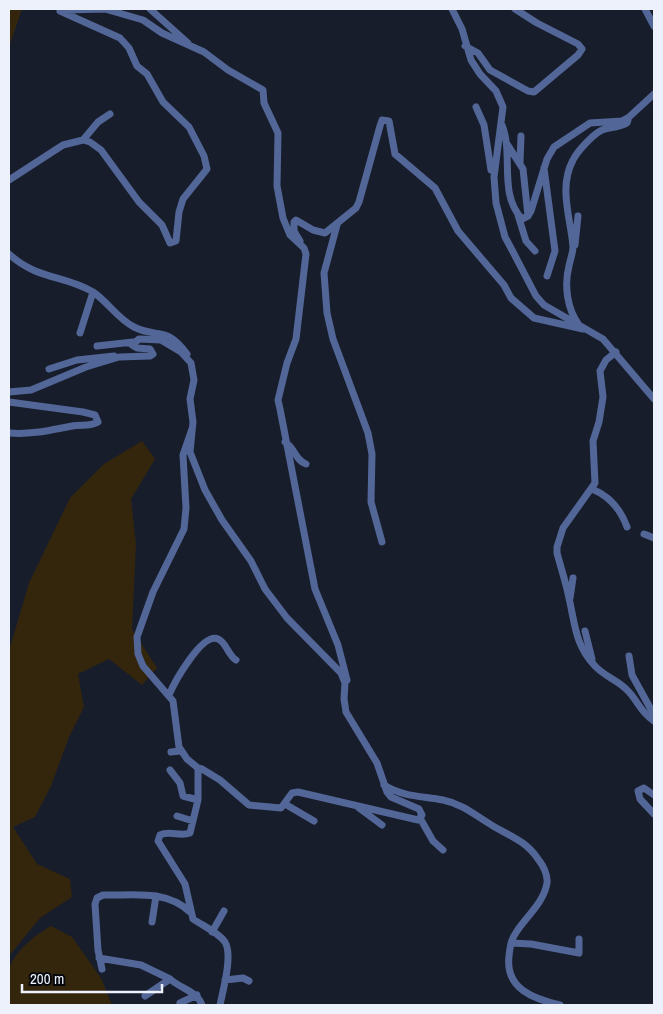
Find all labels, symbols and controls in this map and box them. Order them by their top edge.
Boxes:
scale bar [22,962,162,994]
text: 200 m [30,968,64,989]

